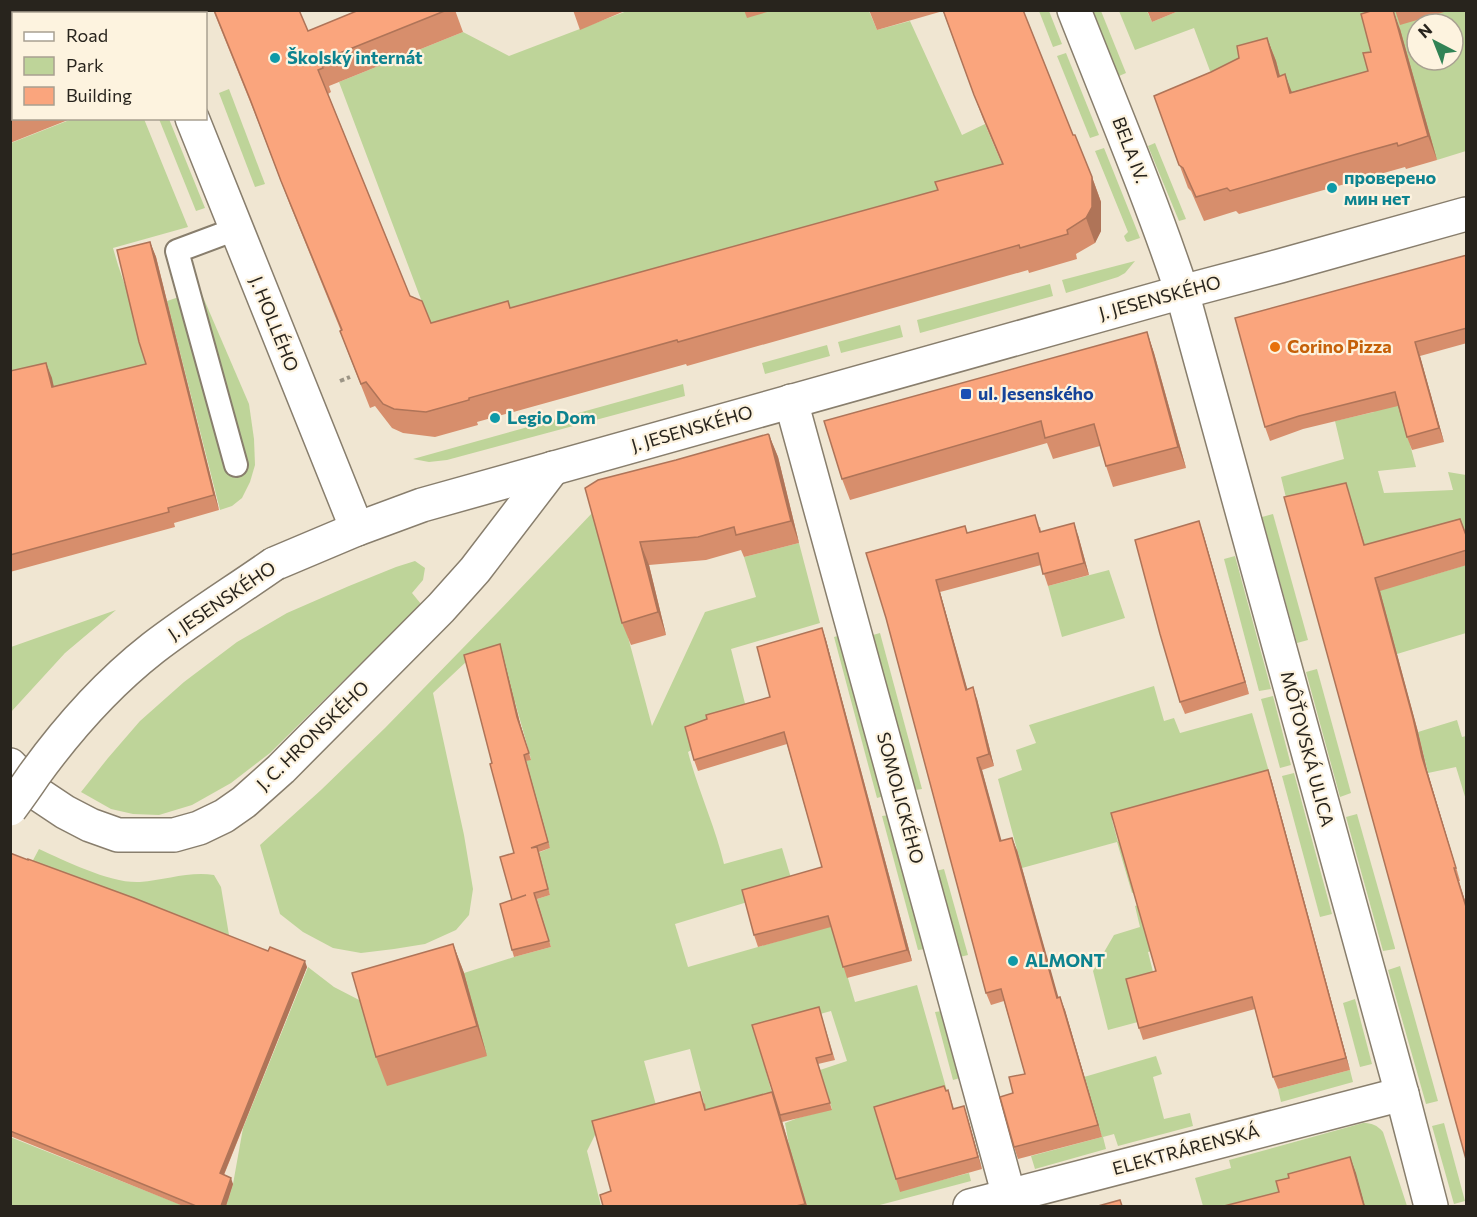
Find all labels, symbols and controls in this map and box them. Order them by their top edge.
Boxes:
legend [12,12,207,120]
north arrow [1405,12,1465,72]
text: N [1414,19,1435,42]
text: Road [66,24,108,46]
place label: Školský internát [287,46,423,68]
marker: Školský internát [268,51,282,65]
text: Park [66,54,104,76]
text: Building [66,84,132,106]
street label: BELA IV. [1108,113,1154,186]
place label: проверено мин нет [1344,166,1437,209]
marker: проверено мин нет [1325,181,1339,195]
street label: J. JESENSKÉHO [1096,270,1223,324]
street label: J. HOLLÉHO [246,273,304,374]
place label: Corino Pizza [1287,335,1392,357]
marker: Corino Pizza [1268,340,1282,354]
place label: ul. Jesenského [978,382,1094,404]
marker: ul. Jesenského [959,387,973,401]
street label: J. JESENSKÉHO [629,400,755,456]
place label: Legio Dom [507,406,596,428]
marker: Legio Dom [488,411,502,425]
street label: J. JESENSKÉHO [163,556,279,644]
street label: MÔŤOVSKÁ ULICA [1277,669,1339,829]
street label: J. C. HRONSKÉHO [251,676,373,795]
street label: SOMOLICKÉHO [873,730,929,866]
place label: ALMONT [1025,949,1106,971]
marker: ALMONT [1006,954,1020,968]
street label: ELEKTRÁRENSKÁ [1110,1119,1262,1179]

